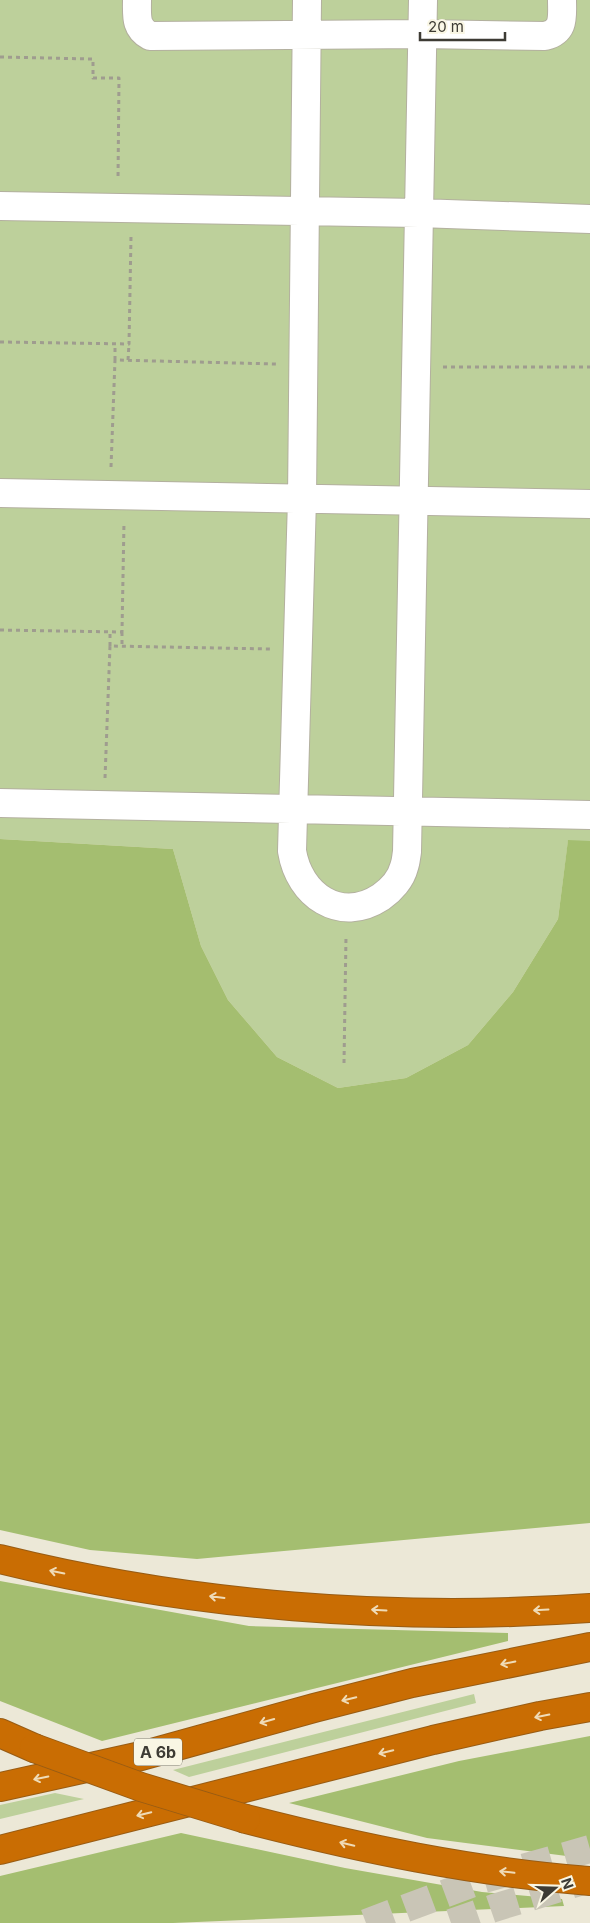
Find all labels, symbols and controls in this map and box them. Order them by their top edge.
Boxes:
scale bar [420,10,505,42]
text: 20 m [428,17,464,36]
one-way arrow [49,1566,65,1576]
one-way arrow [209,1592,225,1602]
one-way arrow [371,1606,387,1615]
one-way arrow [534,1606,550,1615]
one-way arrow [500,1659,516,1668]
one-way arrow [342,1695,358,1704]
one-way arrow [534,1711,550,1721]
one-way arrow [259,1717,275,1727]
road number: A 6b [134,1738,182,1765]
one-way arrow [379,1748,395,1757]
one-way arrow [34,1774,50,1783]
one-way arrow [136,1809,152,1819]
one-way arrow [339,1838,355,1848]
north arrow [530,1863,580,1913]
one-way arrow [499,1867,515,1877]
text: N [558,1875,577,1891]

